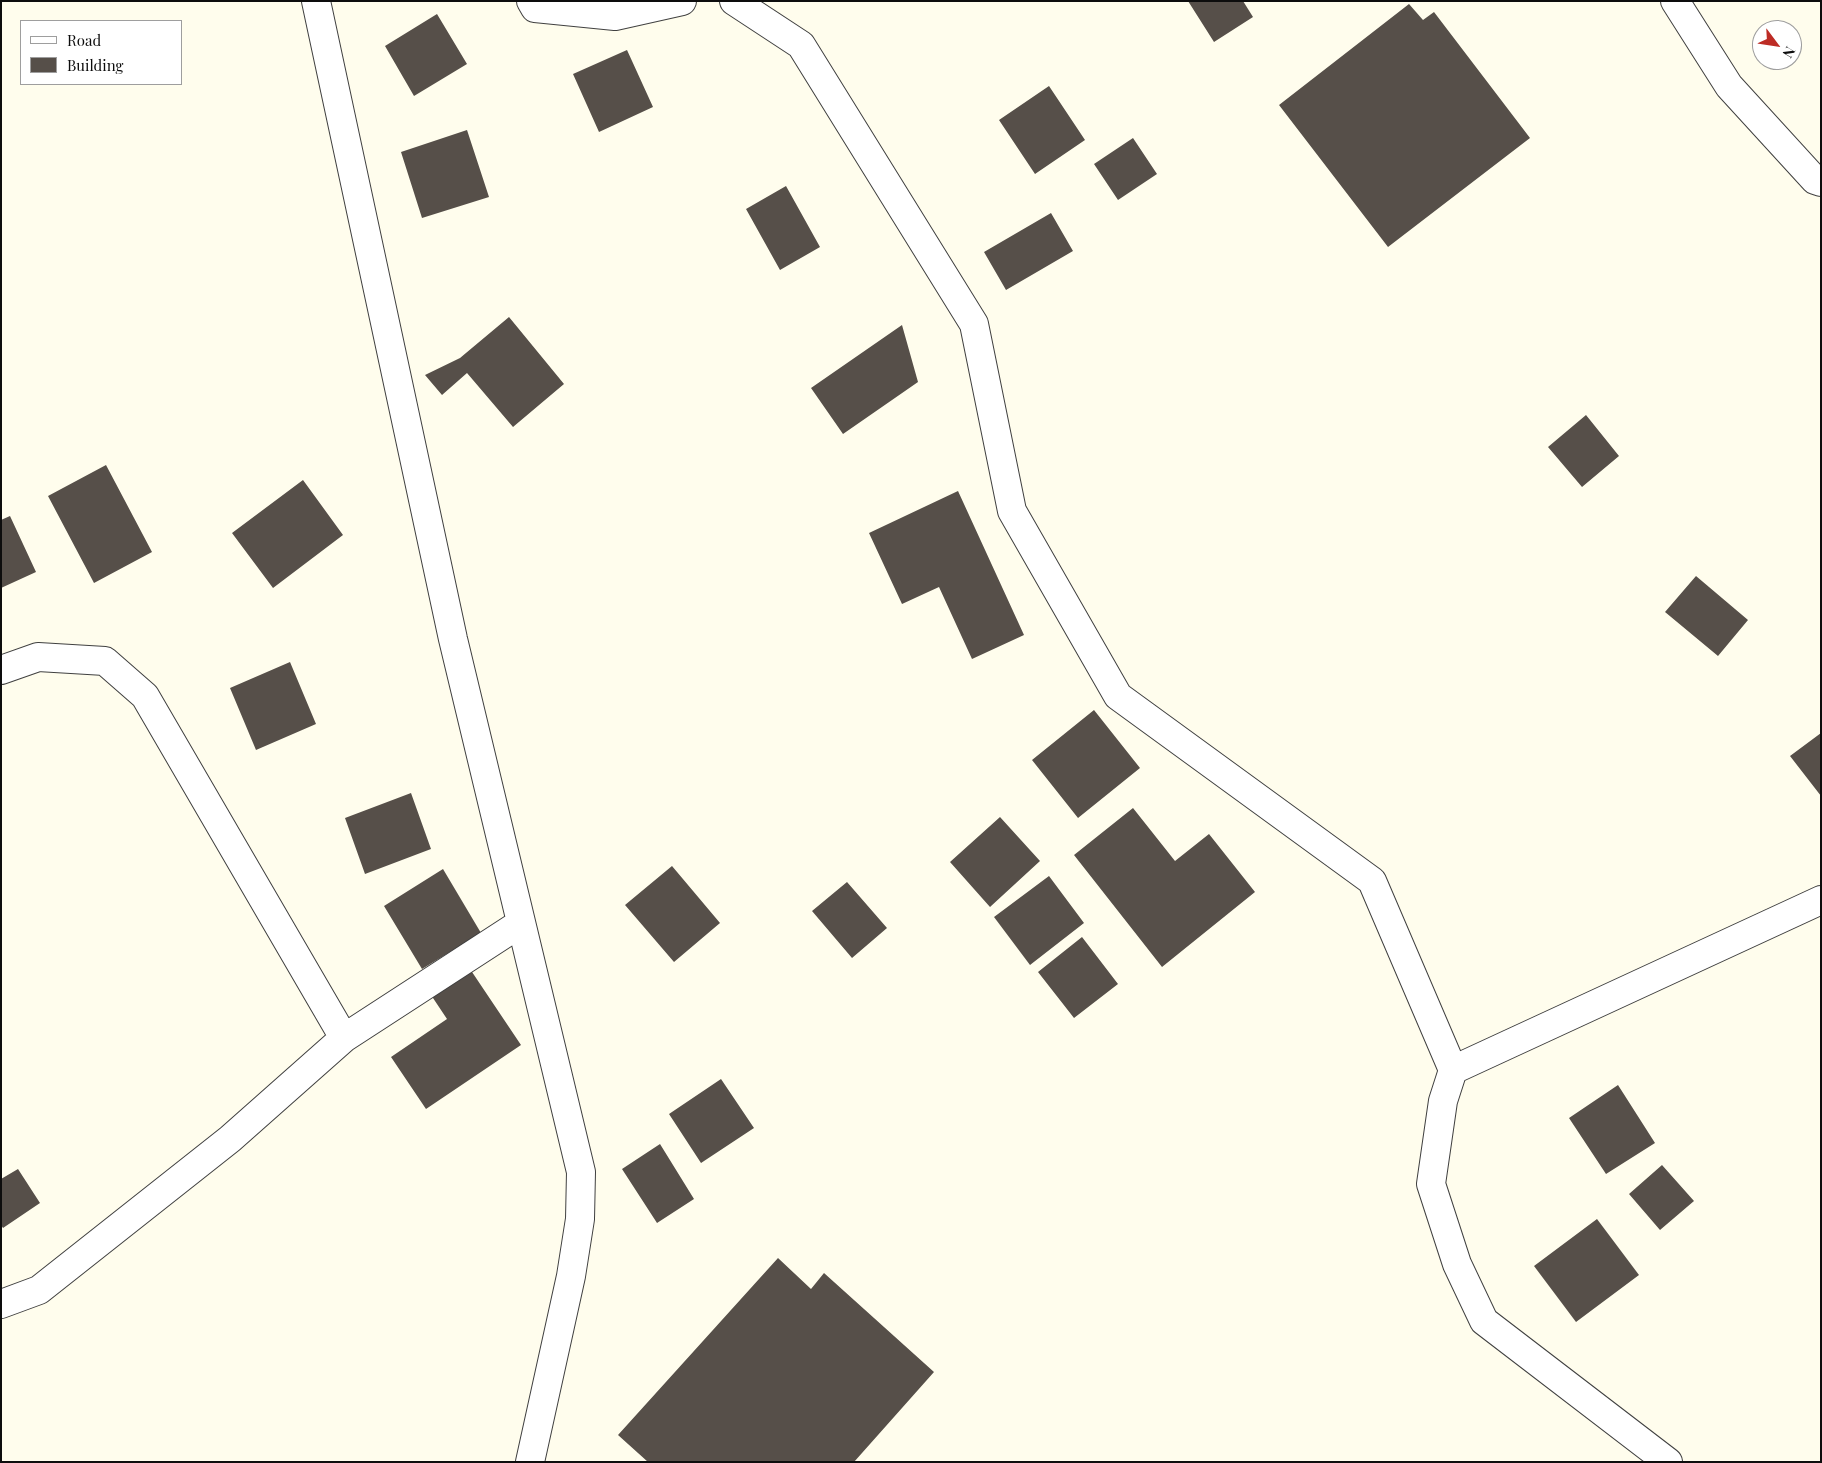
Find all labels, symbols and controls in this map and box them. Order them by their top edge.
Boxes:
legend [20,20,182,85]
north arrow [1752,20,1802,70]
text: Road [67,30,101,50]
text: N [1779,43,1800,62]
text: Building [67,55,123,75]

